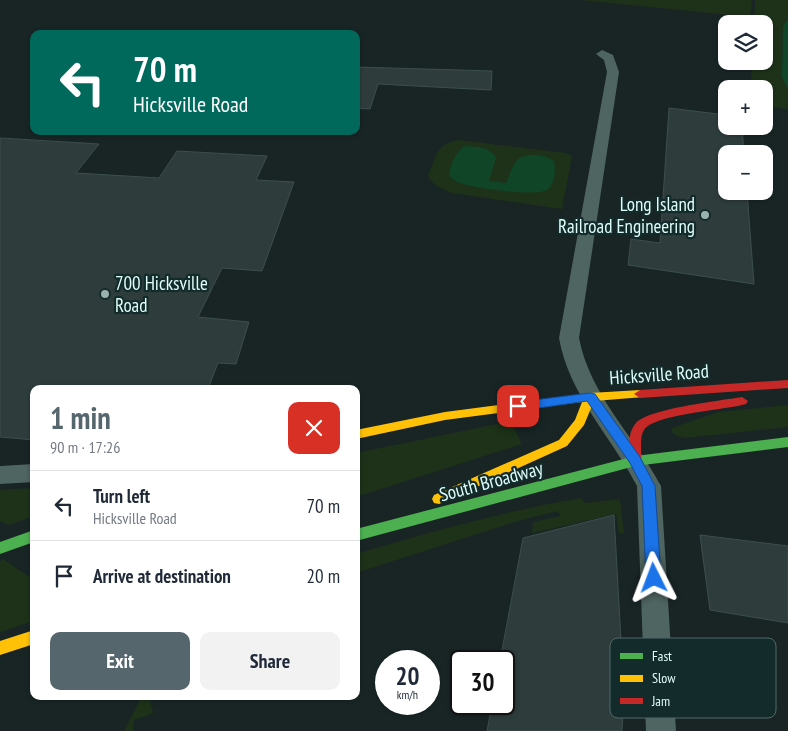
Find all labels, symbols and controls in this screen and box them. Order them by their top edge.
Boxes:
map controls [718,15,773,200]
button: layers [718,15,773,70]
text: 70 m [133,46,197,92]
icon: left [50,50,115,115]
button: + [718,80,773,135]
text: Hicksville Road [133,90,248,118]
button: − [718,145,773,200]
place label: Long Island Railroad Engineering [558,192,695,238]
marker: Long Island Railroad Engineering [699,209,711,221]
place label: 700 Hicksville Road [115,271,208,317]
marker: 700 Hicksville Road [99,288,111,300]
street label: Hicksville Road [609,359,709,389]
pin [497,385,539,427]
icon: arrive [504,392,532,420]
text: 1 min [50,398,111,437]
button: close [288,402,340,454]
text: 90 m · 17:26 [50,437,121,457]
street label: South Broadway [437,455,546,506]
text: Turn left [93,484,150,508]
icon: left [50,492,78,520]
text: 70 m [307,494,340,518]
text: Hicksville Road [93,508,177,528]
position arrow [627,551,679,603]
icon: arrive [50,562,78,590]
text: Arrive at destination [93,564,231,588]
text: 20 m [307,564,340,588]
button: Exit [50,632,190,690]
button: Share [200,632,340,690]
legend [610,638,776,718]
text: Fast [652,647,672,665]
speed limit sign: 30 [450,650,515,715]
text: 20 [396,660,419,692]
text: Slow [652,669,676,687]
text: km/h [397,687,418,702]
text: Jam [651,692,670,710]

